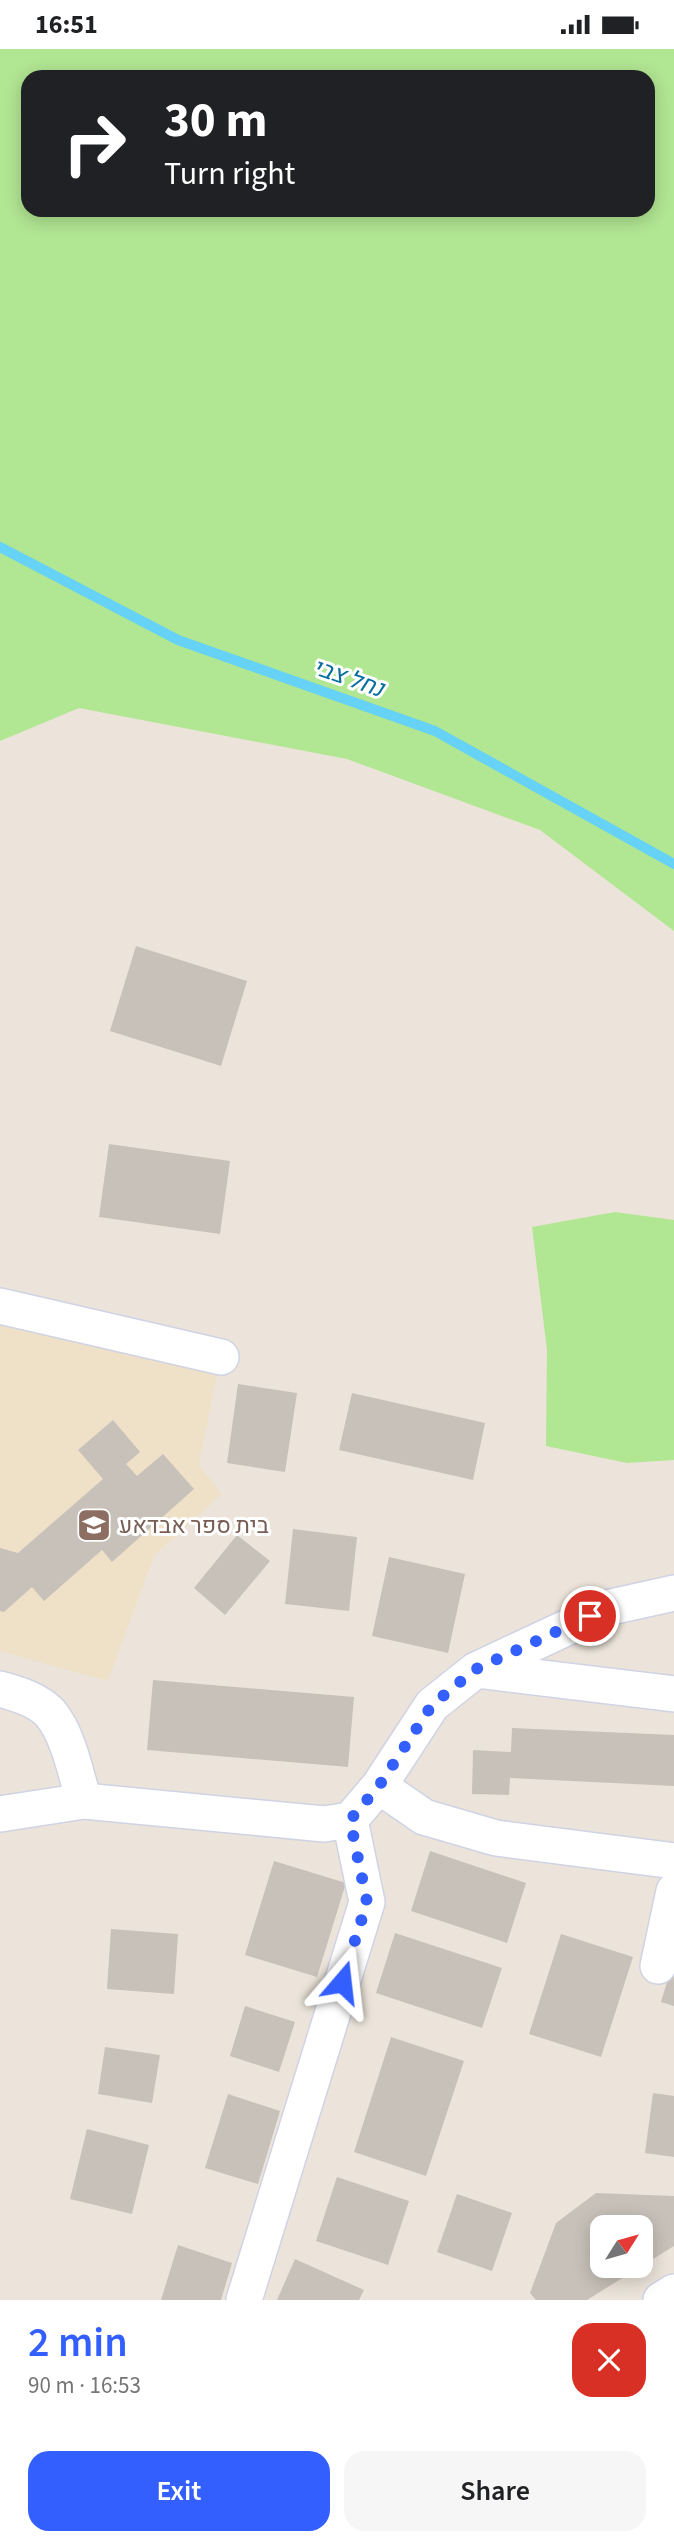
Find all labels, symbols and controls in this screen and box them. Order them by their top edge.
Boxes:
text: 16:51 [35,6,98,43]
text: 30 m [164,86,268,156]
icon: right [49,98,140,189]
text: Turn right [164,151,295,197]
water label: נחל צבי [308,650,391,707]
school or university icon: בית ספר אבדאע [75,1506,113,1544]
place label: בית ספר אבדאע [119,1509,269,1542]
pin [560,1586,620,1646]
icon: arrive [571,1597,609,1635]
position arrow [305,1945,379,2019]
north arrow [590,2215,653,2279]
map controls [590,2215,653,2278]
text: 2 min [28,2313,128,2373]
button: close [572,2323,646,2397]
text: 90 m · 16:53 [28,2369,141,2402]
button: Exit [28,2451,330,2531]
button: Share [344,2451,646,2531]

